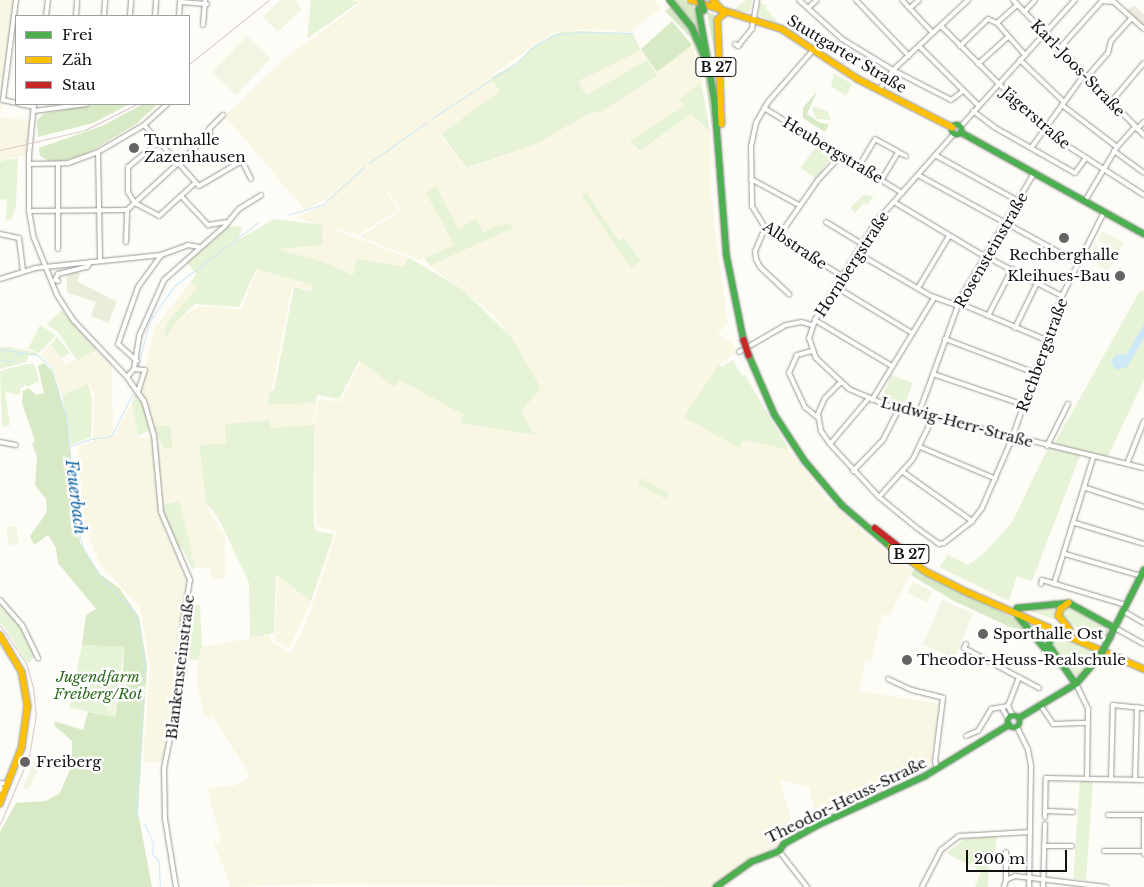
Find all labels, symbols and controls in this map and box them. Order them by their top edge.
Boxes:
street label: Stuttgarter Straße [784,11,910,97]
legend [15,15,190,105]
street label: Karl-Joos-Straße [1027,16,1129,120]
text: Frei [62,25,93,44]
text: Zäh [62,50,92,69]
road number: B 27 [695,56,737,78]
text: Stau [62,75,96,94]
street label: Jägerstraße [998,83,1074,153]
street label: Heubergstraße [780,113,886,187]
place label: Turnhalle Zazenhausen [144,130,246,165]
marker: Turnhalle Zazenhausen [128,142,140,154]
street label: Rosensteinstraße [951,189,1031,311]
street label: Hornbergstraße [811,208,893,320]
street label: Albstraße [760,217,830,273]
marker: Rechberghalle [1058,232,1070,244]
place label: Rechberghalle [1009,246,1119,264]
place label: Kleihues-Bau [1007,267,1110,285]
marker: Kleihues-Bau [1114,270,1126,282]
street label: Rechbergstraße [1013,296,1071,414]
street label: Ludwig-Herr-Straße [879,393,1035,451]
water label: Feuerbach [62,458,90,536]
road number: B 27 [888,542,930,566]
street label: Blankensteinstraße [162,593,198,741]
place label: Sporthalle Ost [993,625,1103,643]
marker: Sporthalle Ost [977,628,989,640]
place label: Theodor-Heuss-Realschule [917,651,1126,669]
marker: Theodor-Heuss-Realschule [901,654,913,666]
park label: Jugendfarm Freiberg/Rot [54,667,142,702]
place label: Freiberg [36,753,101,771]
street label: Theodor-Heuss-Straße [763,753,929,847]
marker: Freiberg [18,755,32,769]
scale bar [969,840,1070,872]
text: 200 m [974,849,1025,868]

